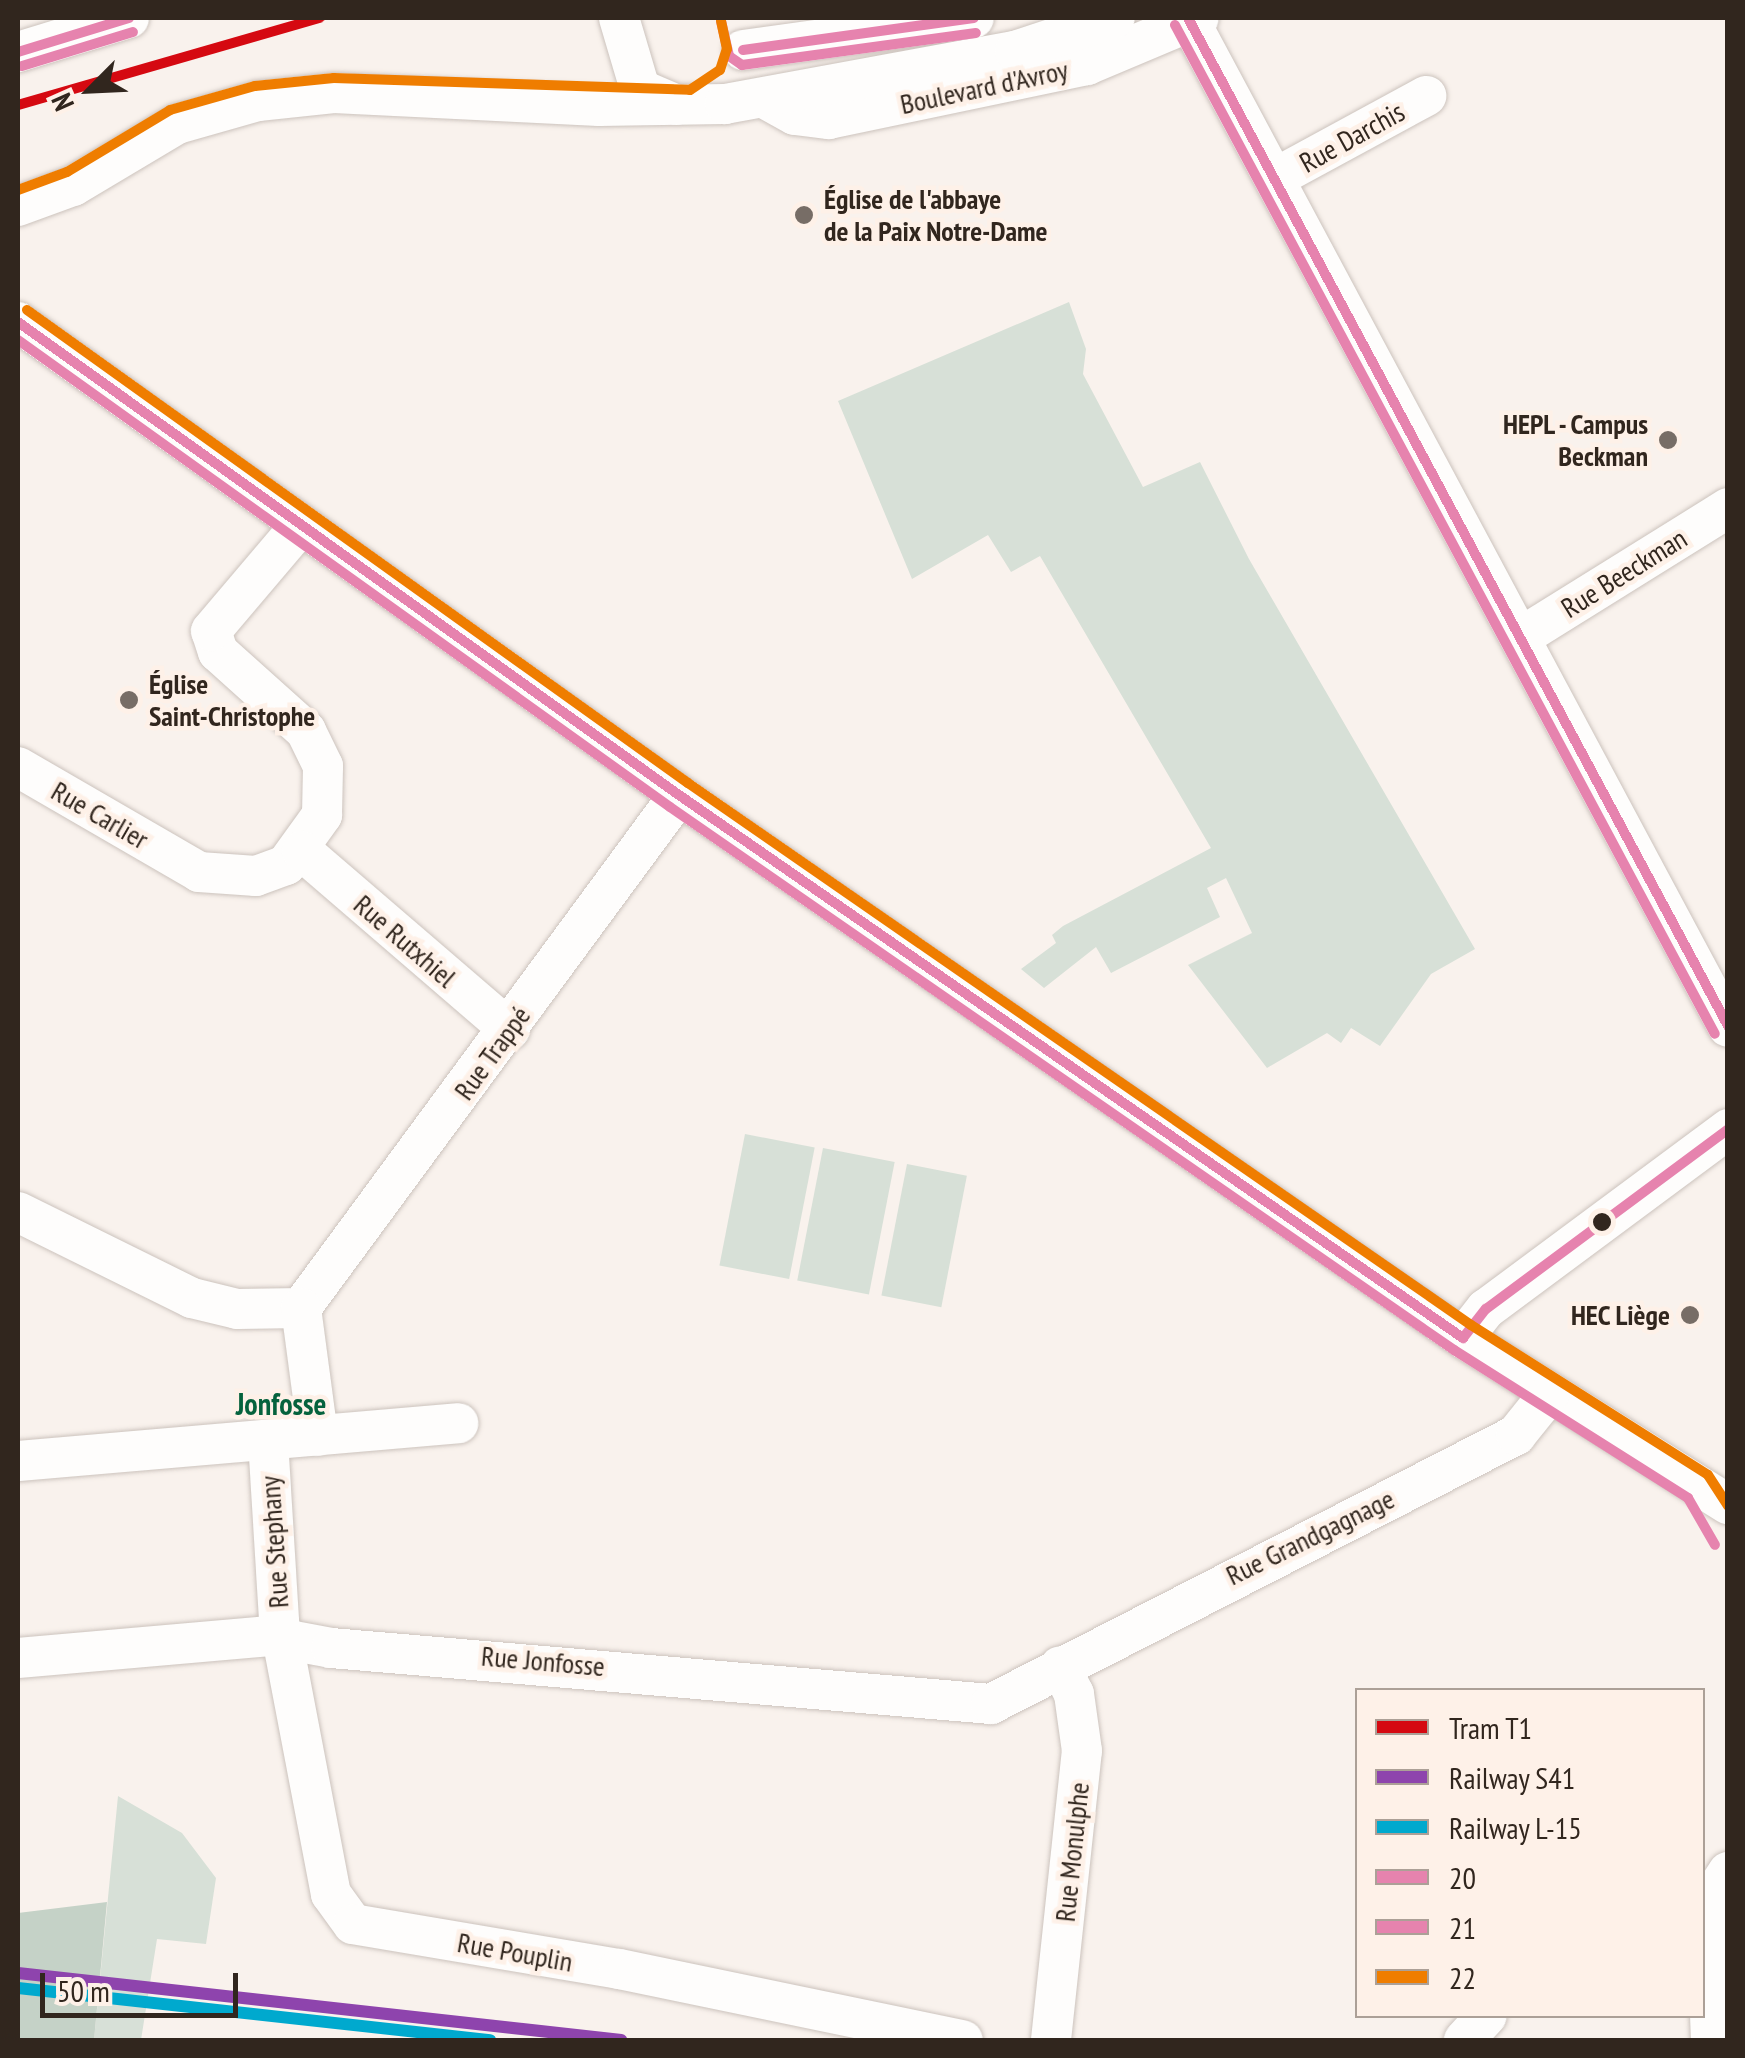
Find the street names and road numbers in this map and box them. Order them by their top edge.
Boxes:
street label: Boulevard d'Avroy [897,53,1071,121]
street label: Rue Darchis [1294,95,1410,179]
street label: Rue Beeckman [1555,521,1693,625]
street label: Rue Carlier [46,774,154,856]
street label: Rue Rutxhiel [347,888,463,994]
street label: Rue Trappé [447,999,537,1107]
street label: Rue Stephany [253,1475,295,1609]
street label: Rue Grandgagnage [1221,1482,1399,1592]
street label: Rue Jonfosse [480,1639,606,1683]
street label: Rue Monulphe [1048,1781,1096,1923]
street label: Rue Pouplin [455,1925,575,1979]

